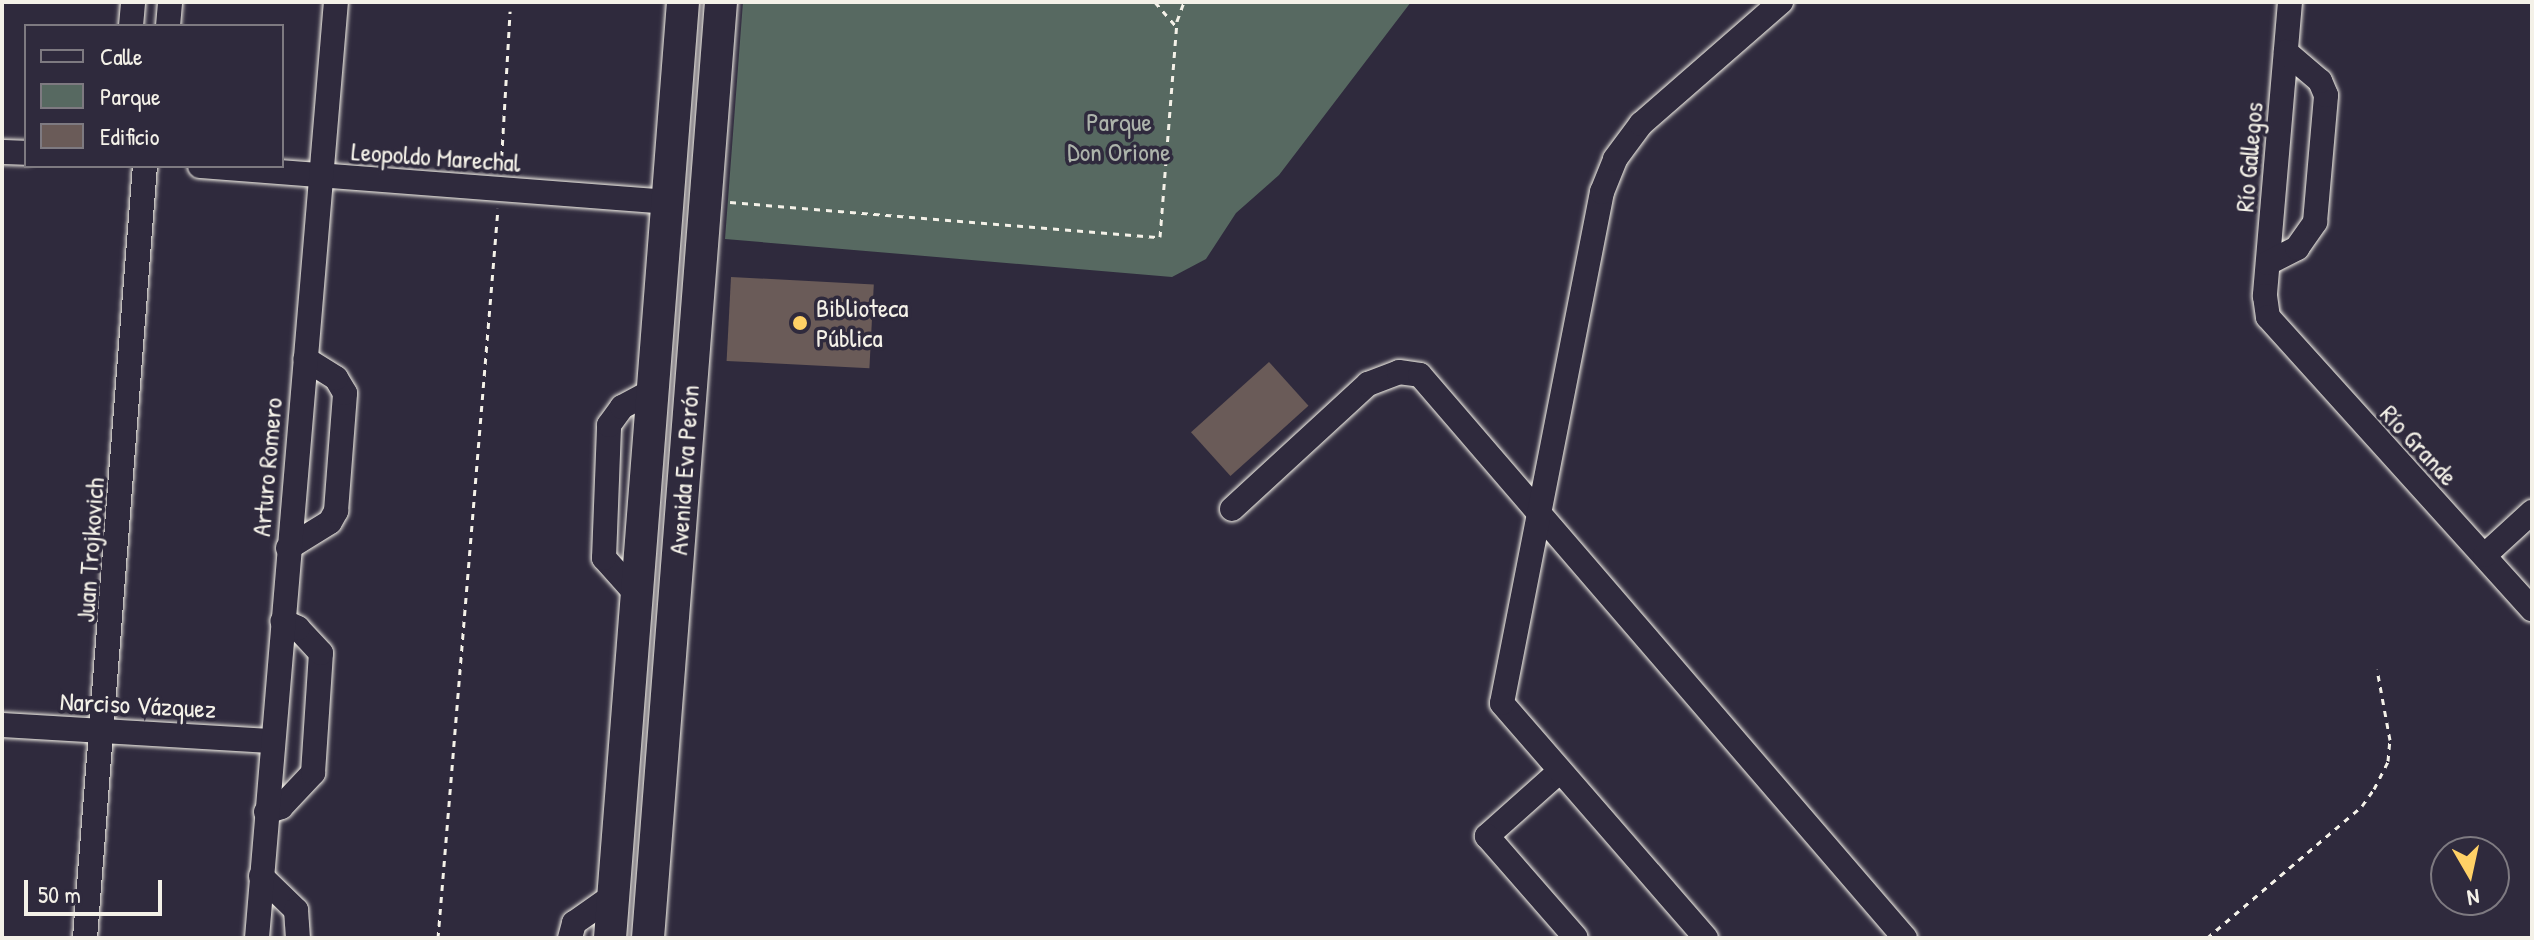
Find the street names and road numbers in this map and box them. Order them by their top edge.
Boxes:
street label: Río Gallegos [2229,101,2269,213]
street label: Leopoldo Marechal [350,136,522,178]
street label: Avenida Eva Perón [662,384,706,556]
street label: Arturo Romero [245,396,289,538]
street label: Río Grande [2374,398,2464,492]
street label: Juan Trojkovich [69,476,111,624]
street label: Narciso Vázquez [59,685,217,725]

